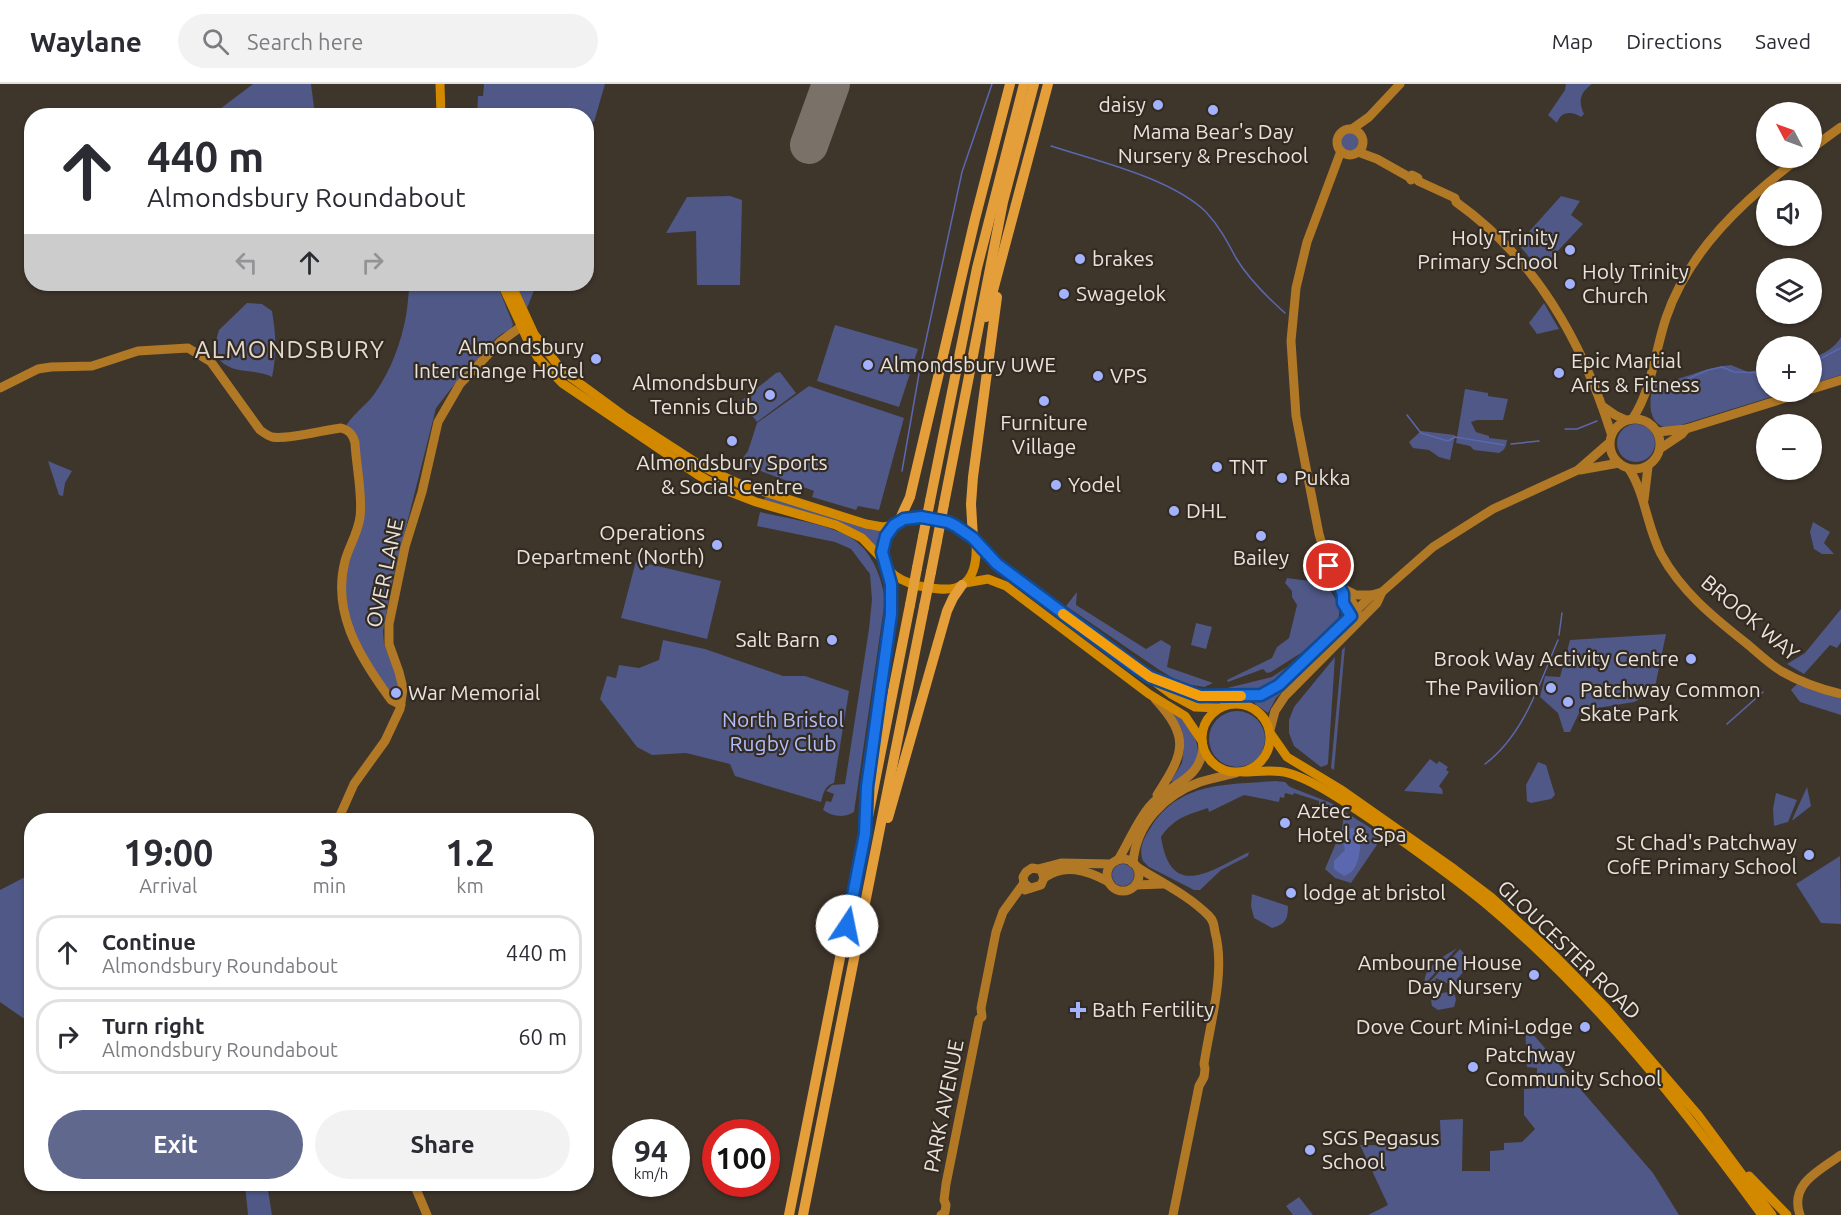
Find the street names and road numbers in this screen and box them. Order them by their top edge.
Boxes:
street label: OVER LANE [361,516,407,629]
street label: BROOK WAY [1697,569,1804,665]
street label: GLOUCESTER ROAD [1493,875,1646,1024]
street label: PARK AVENUE [918,1037,968,1174]

